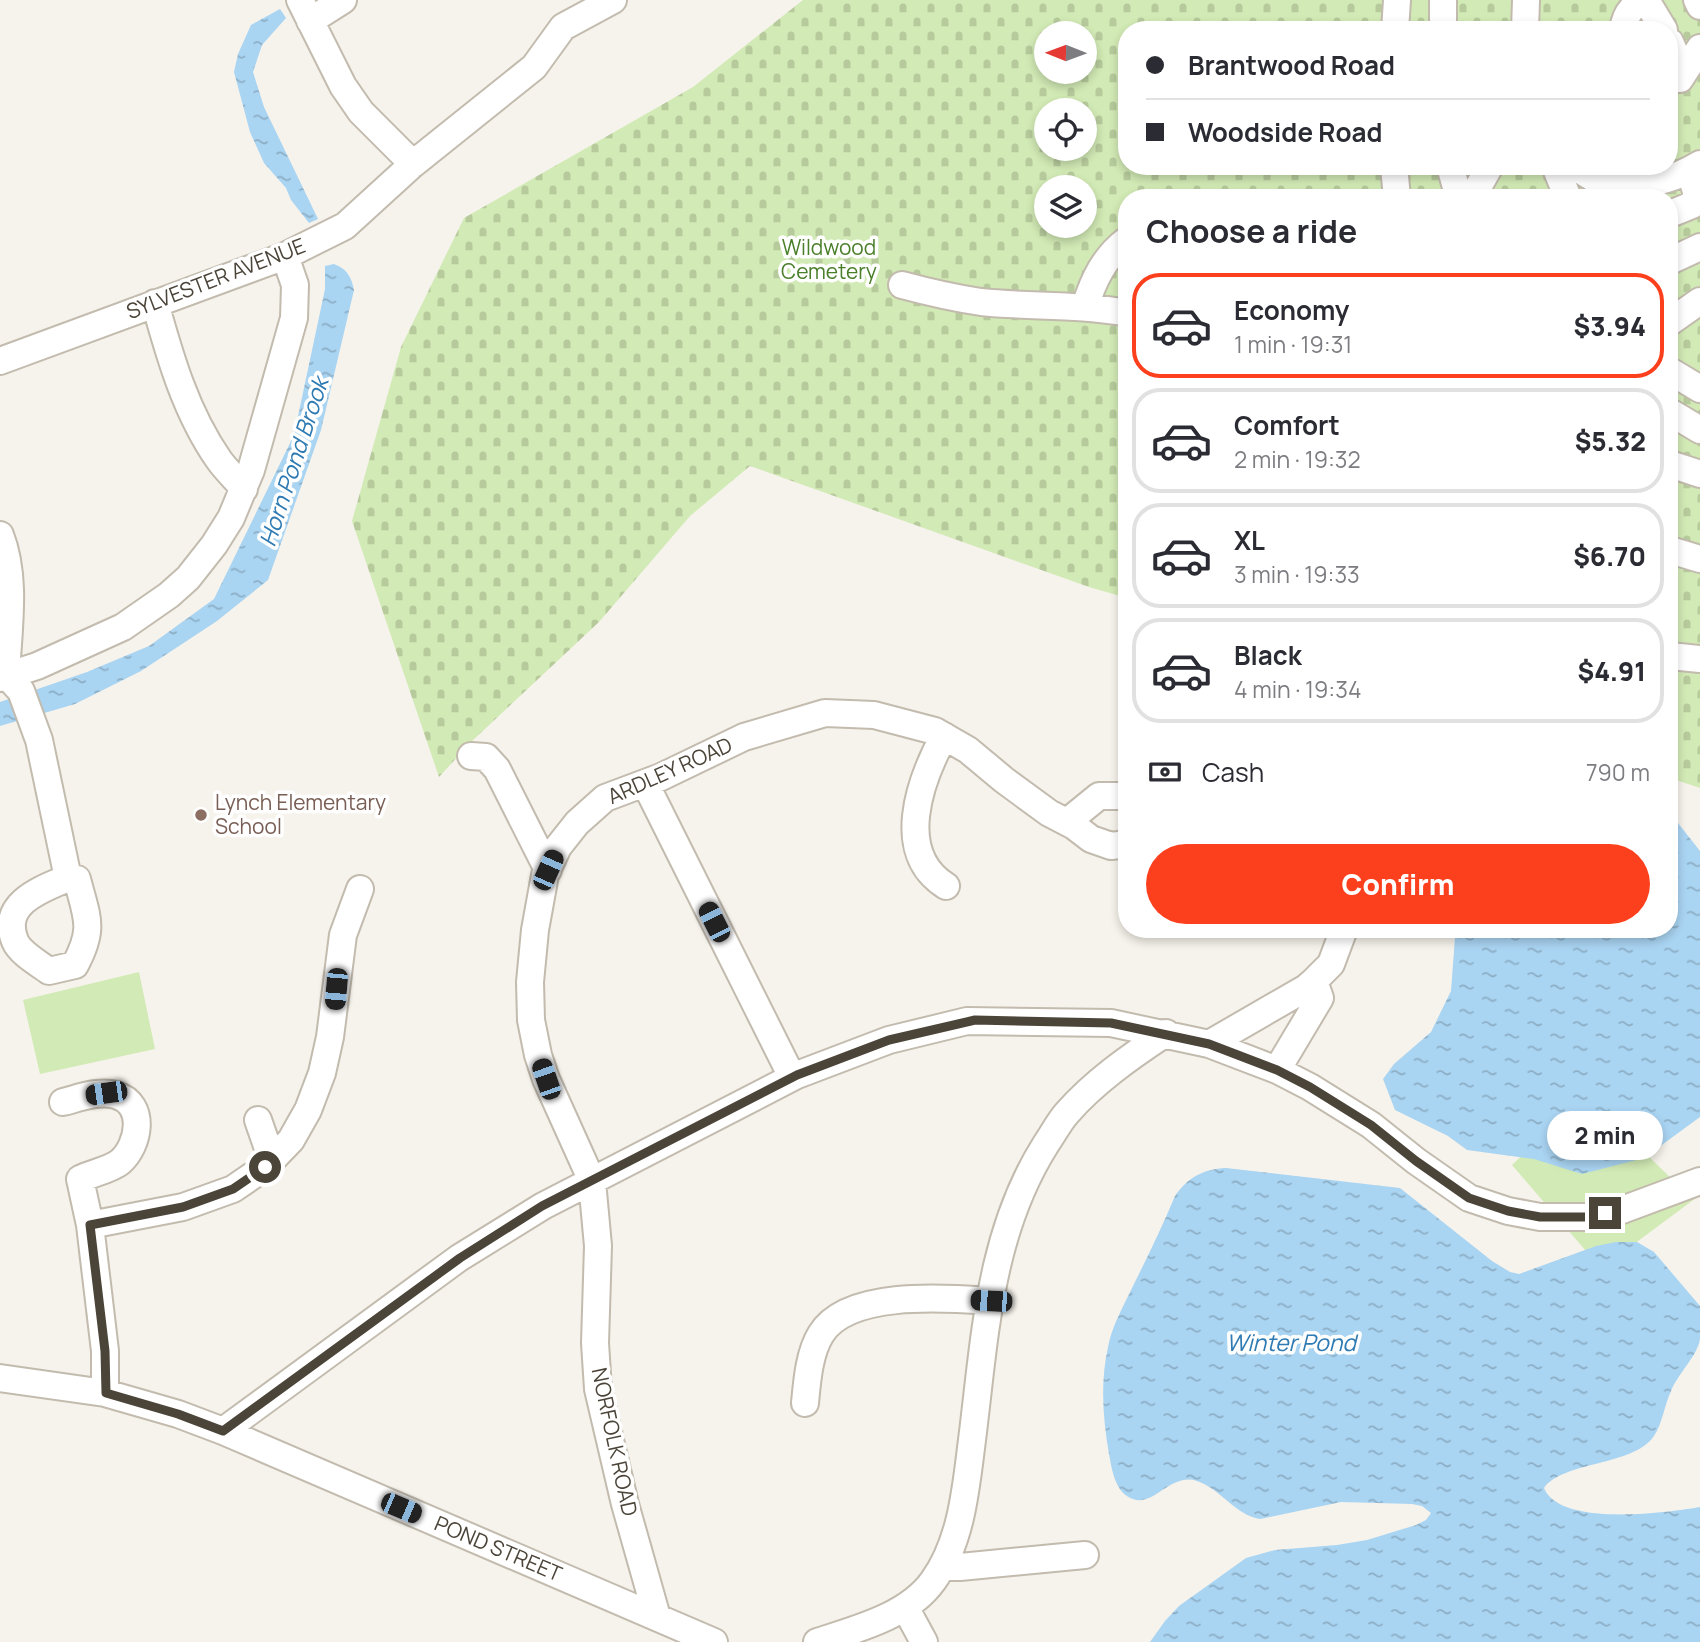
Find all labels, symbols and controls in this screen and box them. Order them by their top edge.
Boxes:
north arrow [1034,21,1097,84]
map controls [1034,21,1097,238]
text: Brantwood Road [1188,47,1395,83]
button: locate [1034,98,1097,161]
text: Woodside Road [1188,114,1383,150]
button: layers [1034,175,1097,238]
text: Choose a ride [1146,209,1357,253]
street label: SYLVESTER AVENUE [122,231,309,325]
park label: Wildwood Cemetery [781,233,877,285]
text: Economy [1234,292,1349,328]
icon: car [1150,294,1213,357]
text: $3.94 [1573,308,1646,344]
text: 1 min · 19:31 [1234,328,1352,360]
water label: Horn Pond Brook [251,370,337,550]
text: Comfort [1234,407,1340,443]
icon: car [1150,409,1213,472]
text: $5.32 [1575,423,1646,459]
text: 2 min · 19:32 [1234,443,1361,475]
text: XL [1234,522,1265,558]
icon: car [1150,524,1213,587]
text: $6.70 [1573,538,1646,574]
text: 3 min · 19:33 [1234,558,1360,590]
text: Black [1234,637,1302,673]
icon: car [1150,639,1213,702]
text: $4.91 [1578,653,1646,689]
text: 4 min · 19:34 [1234,673,1362,705]
street label: ARDLEY ROAD [603,730,736,810]
icon: cash [1146,753,1184,791]
text: Cash [1202,754,1264,790]
text: 790 m [1586,756,1650,788]
place label: Lynch Elementary School [215,788,386,840]
marker: Lynch Elementary School [193,807,209,823]
button: Confirm [1146,844,1650,924]
car [530,847,567,893]
car [696,899,733,945]
car [324,967,349,1011]
car [530,1056,563,1102]
car [84,1080,129,1106]
callout: 2 min [1547,1112,1663,1160]
text: 2 min [1575,1119,1636,1151]
route start [249,1151,281,1183]
route end [1589,1197,1621,1229]
car [970,1289,1013,1313]
water label: Winter Pond [1226,1326,1359,1358]
street label: NORFOLK ROAD [586,1365,644,1519]
car [378,1490,425,1526]
street label: POND STREET [430,1509,567,1588]

